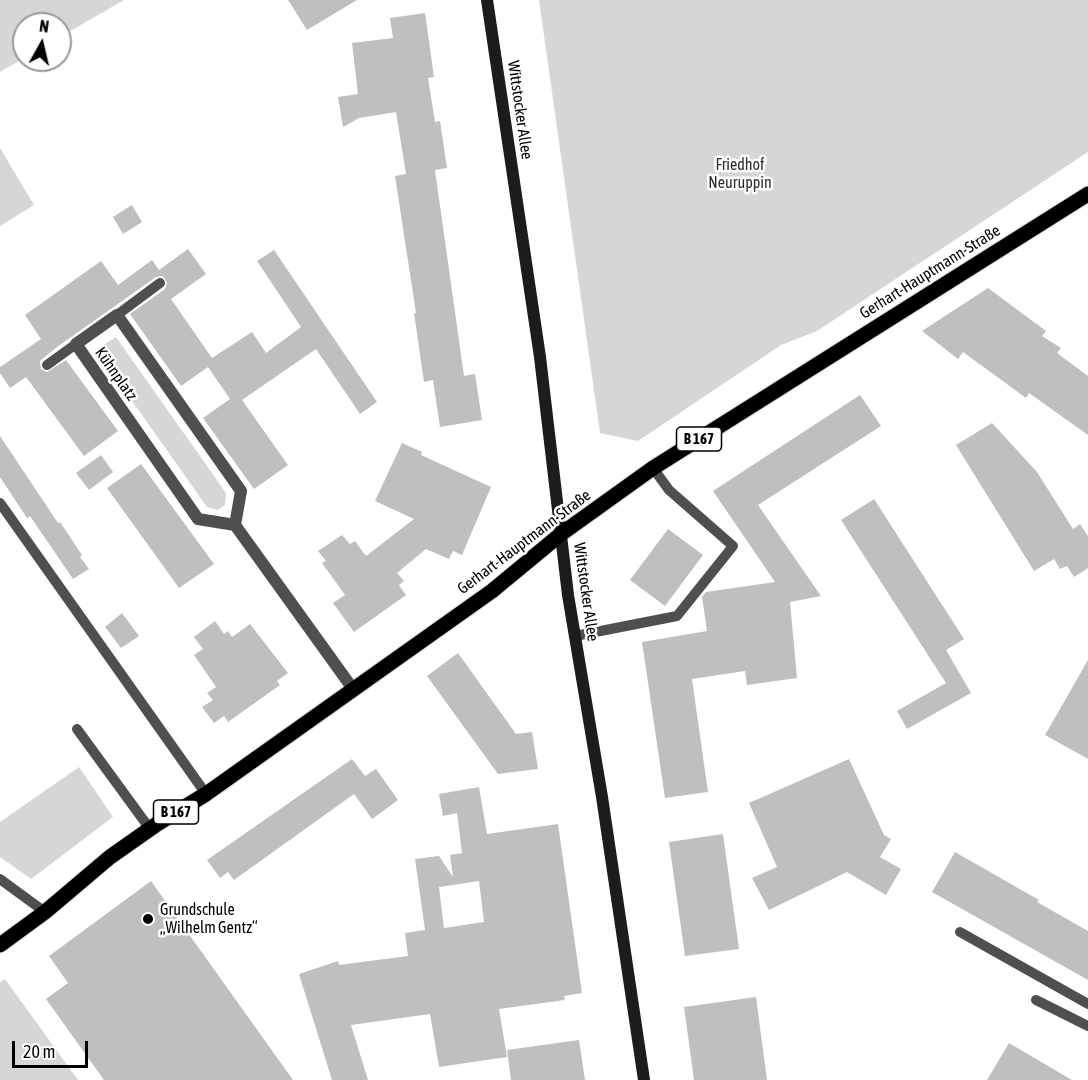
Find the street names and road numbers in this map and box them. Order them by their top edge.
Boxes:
street label: Wittstocker Allee [504,59,536,161]
street label: Gerhart-Hauptmann-Straße [856,221,1004,323]
street label: Kühnplatz [91,344,141,404]
road number: B 167 [676,427,722,451]
street label: Gerhart-Hauptmann-Straße [454,486,594,598]
street label: Wittstocker Allee [570,541,602,643]
road number: B 167 [154,800,198,824]

